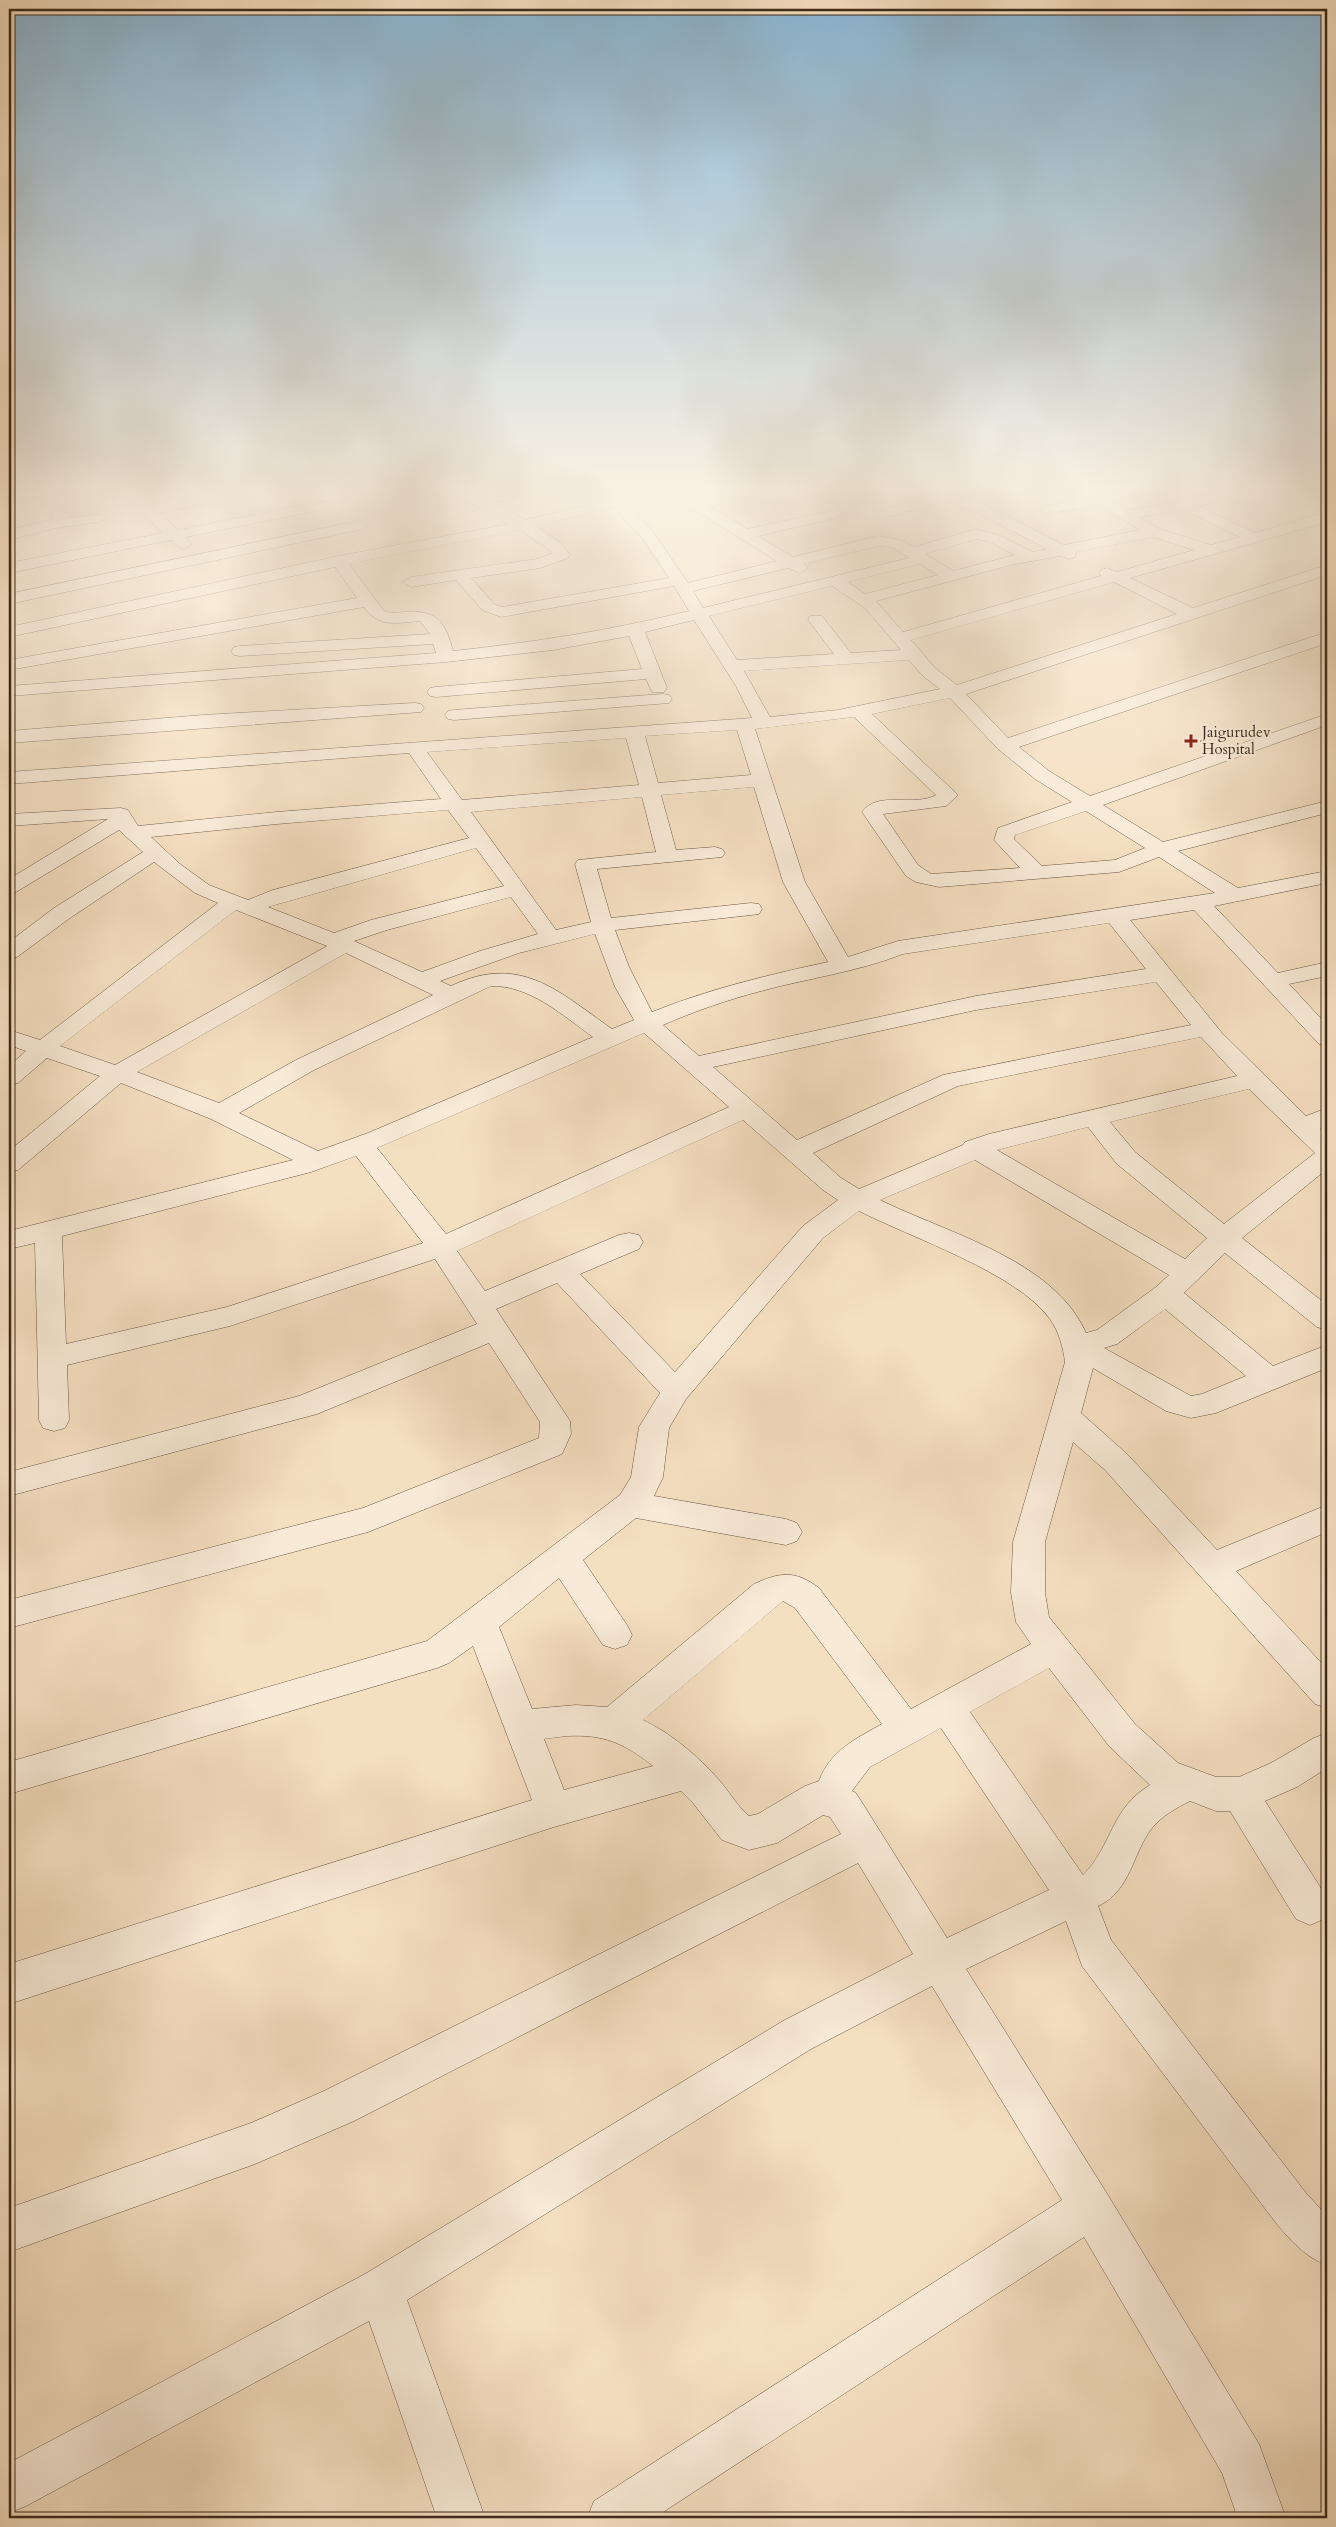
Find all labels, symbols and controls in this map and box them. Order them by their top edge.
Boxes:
place label: Jaigurudev Hospital [1200,722,1271,759]
marker: Jaigurudev Hospital [1184,734,1198,748]

